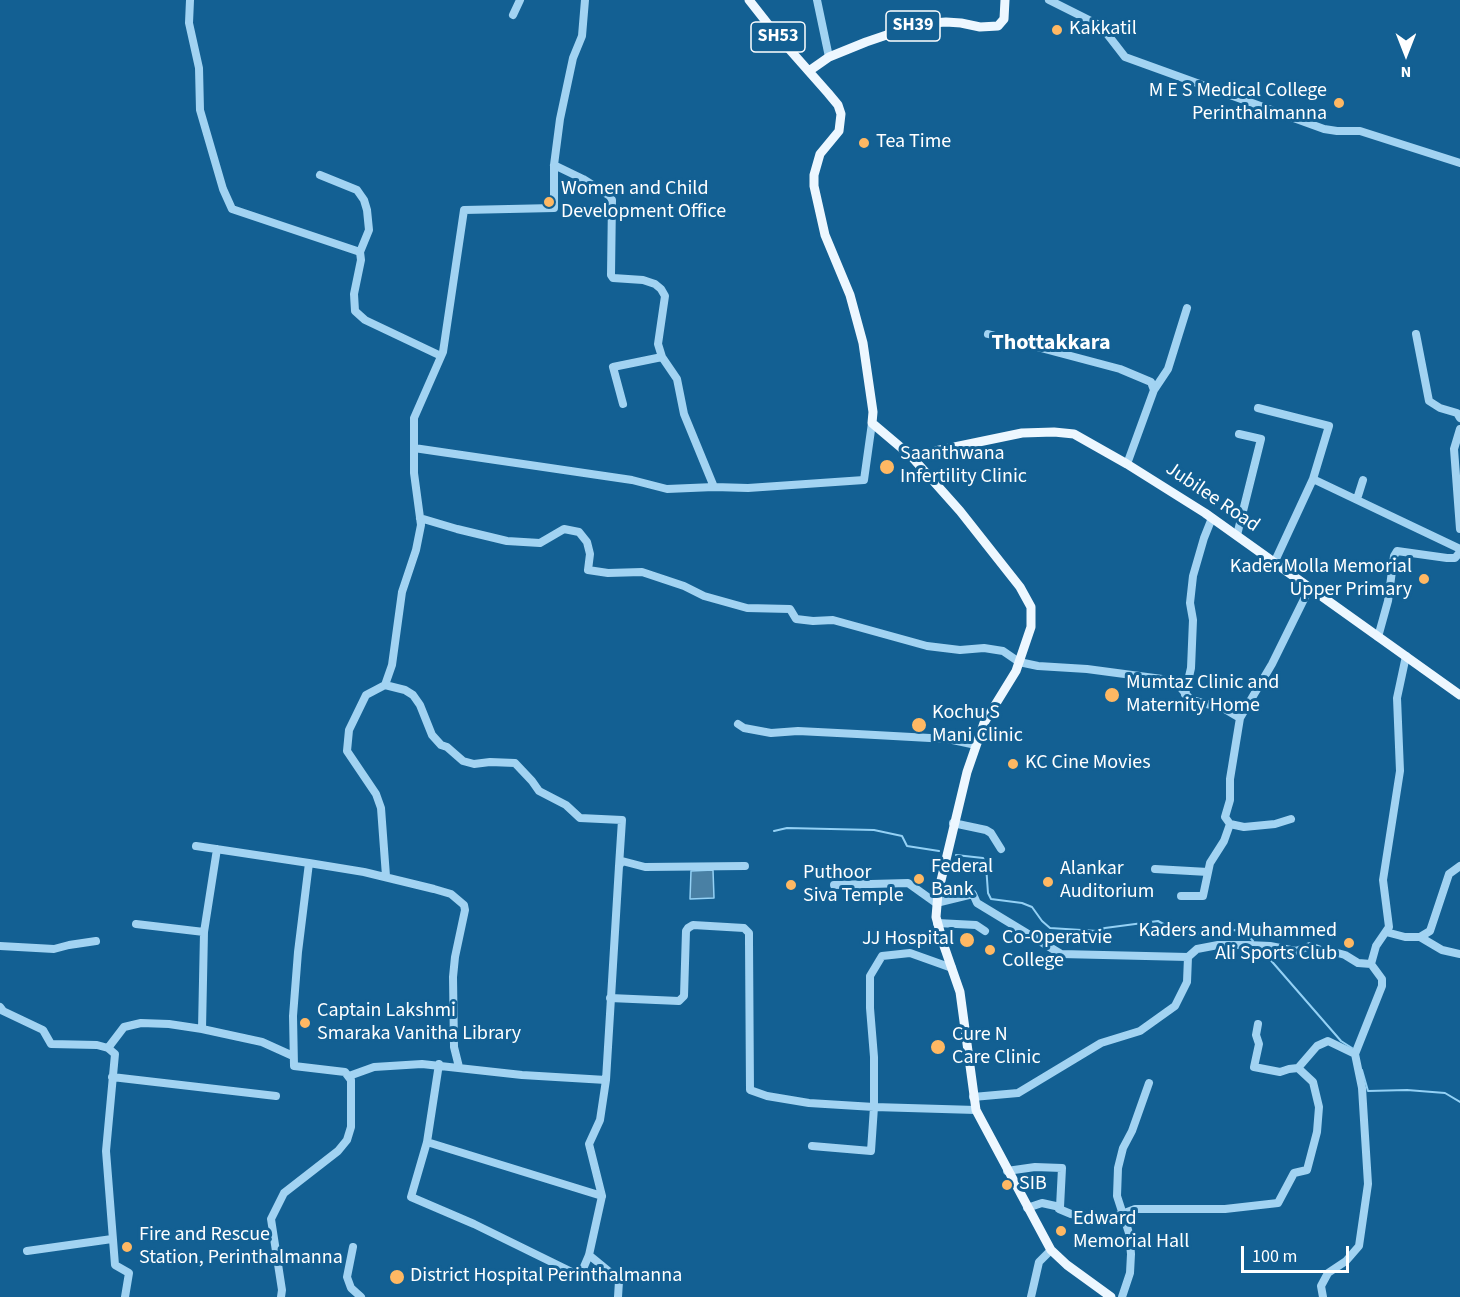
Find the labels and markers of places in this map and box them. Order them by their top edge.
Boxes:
place label: Kakkatil [1069,18,1137,42]
marker: Kakkatil [1050,23,1064,37]
place label: M E S Medical College Perinthalmanna [1149,80,1327,127]
marker: M E S Medical College Perinthalmanna [1332,96,1346,110]
place label: Tea Time [876,131,951,155]
marker: Tea Time [857,136,871,150]
place label: Women and Child Development Office [561,178,726,225]
marker: Women and Child Development Office [542,195,556,209]
place label: Saanthwana Infertility Clinic [900,443,1027,490]
marker: Saanthwana Infertility Clinic [878,458,896,476]
place label: Kader Molla Memorial Upper Primary [1230,556,1412,603]
marker: Kader Molla Memorial Upper Primary [1417,572,1431,586]
place label: Mumtaz Clinic and Maternity Home [1126,672,1279,719]
marker: Mumtaz Clinic and Maternity Home [1103,686,1121,704]
place label: Kochu S Mani Clinic [932,702,1023,749]
marker: Kochu S Mani Clinic [910,716,928,734]
place label: KC Cine Movies [1025,752,1151,776]
marker: KC Cine Movies [1006,757,1020,771]
place label: Federal Bank [931,856,993,903]
place label: Alankar Auditorium [1060,858,1154,905]
place label: Puthoor Siva Temple [803,862,904,909]
marker: Federal Bank [912,872,926,886]
marker: Alankar Auditorium [1041,875,1055,889]
marker: Puthoor Siva Temple [784,878,798,892]
place label: Kaders and Muhammed Ali Sports Club [1138,920,1337,967]
place label: Co-Operatvie College [1002,927,1112,974]
place label: JJ Hospital [862,928,954,952]
marker: JJ Hospital [958,931,976,949]
marker: Kaders and Muhammed Ali Sports Club [1342,936,1356,950]
marker: Co-Operatvie College [983,943,997,957]
place label: Captain Lakshmi Smaraka Vanitha Library [317,1000,521,1047]
marker: Captain Lakshmi Smaraka Vanitha Library [298,1016,312,1030]
place label: Cure N Care Clinic [952,1024,1041,1071]
marker: Cure N Care Clinic [929,1038,947,1056]
place label: SIB [1019,1173,1047,1197]
marker: SIB [1000,1178,1014,1192]
place label: Edward Memorial Hall [1073,1208,1189,1255]
place label: Fire and Rescue Station, Perinthalmanna [139,1224,343,1271]
marker: Edward Memorial Hall [1054,1224,1068,1238]
marker: Fire and Rescue Station, Perinthalmanna [120,1240,134,1254]
place label: District Hospital Perinthalmanna [410,1265,682,1289]
marker: District Hospital Perinthalmanna [388,1268,406,1286]

